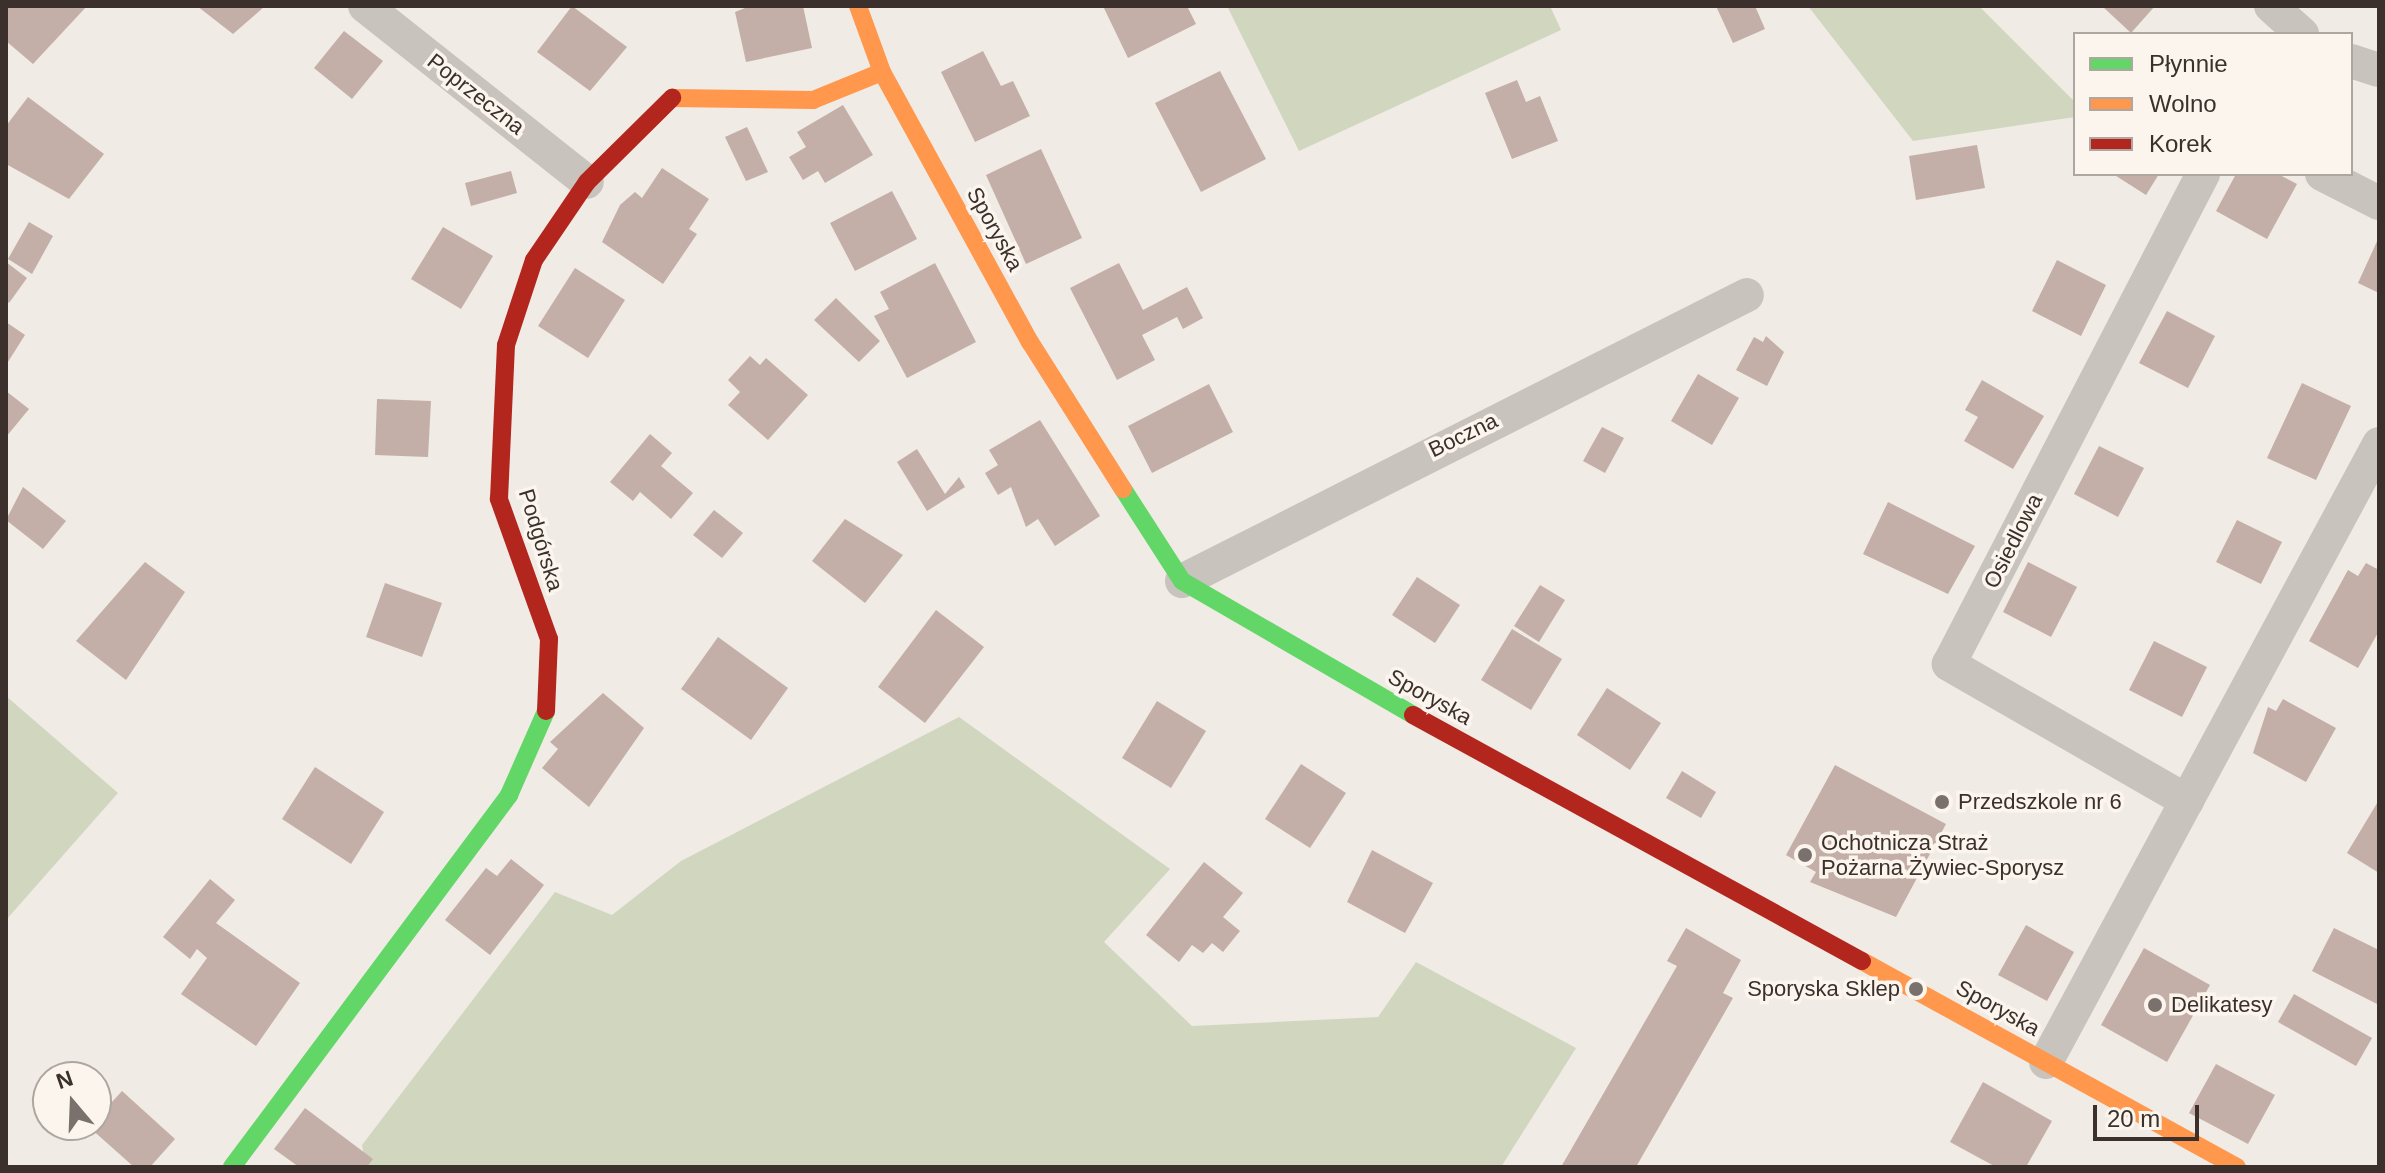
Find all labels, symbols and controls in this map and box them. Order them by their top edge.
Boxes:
legend [2073,32,2353,176]
street label: Poprzeczna [422,48,530,140]
text: Płynnie [2149,50,2228,77]
text: Wolno [2149,90,2217,117]
text: Korek [2149,130,2212,157]
street label: Sporyska [961,182,1029,276]
street label: Boczna [1424,407,1502,463]
street label: Podgórska [513,486,569,594]
street label: Osiedlowa [1978,489,2048,593]
street label: Sporyska [1383,663,1477,731]
place label: Przedszkole nr 6 [1958,789,2122,815]
marker: Przedszkole nr 6 [1933,793,1951,811]
place label: Ochotnicza Straż Pożarna Żywiec-Sporysz [1821,829,2064,880]
marker: Ochotnicza Straż Pożarna Żywiec-Sporysz [1796,846,1814,864]
street label: Sporyska [1951,974,2045,1042]
place label: Sporyska Sklep [1747,976,1900,1002]
marker: Sporyska Sklep [1907,980,1925,998]
place label: Delikatesy [2171,992,2272,1018]
marker: Delikatesy [2146,996,2164,1014]
north arrow [32,1061,112,1141]
text: N [53,1065,76,1094]
scale bar [2097,1089,2203,1139]
text: 20 m [2107,1105,2160,1132]

